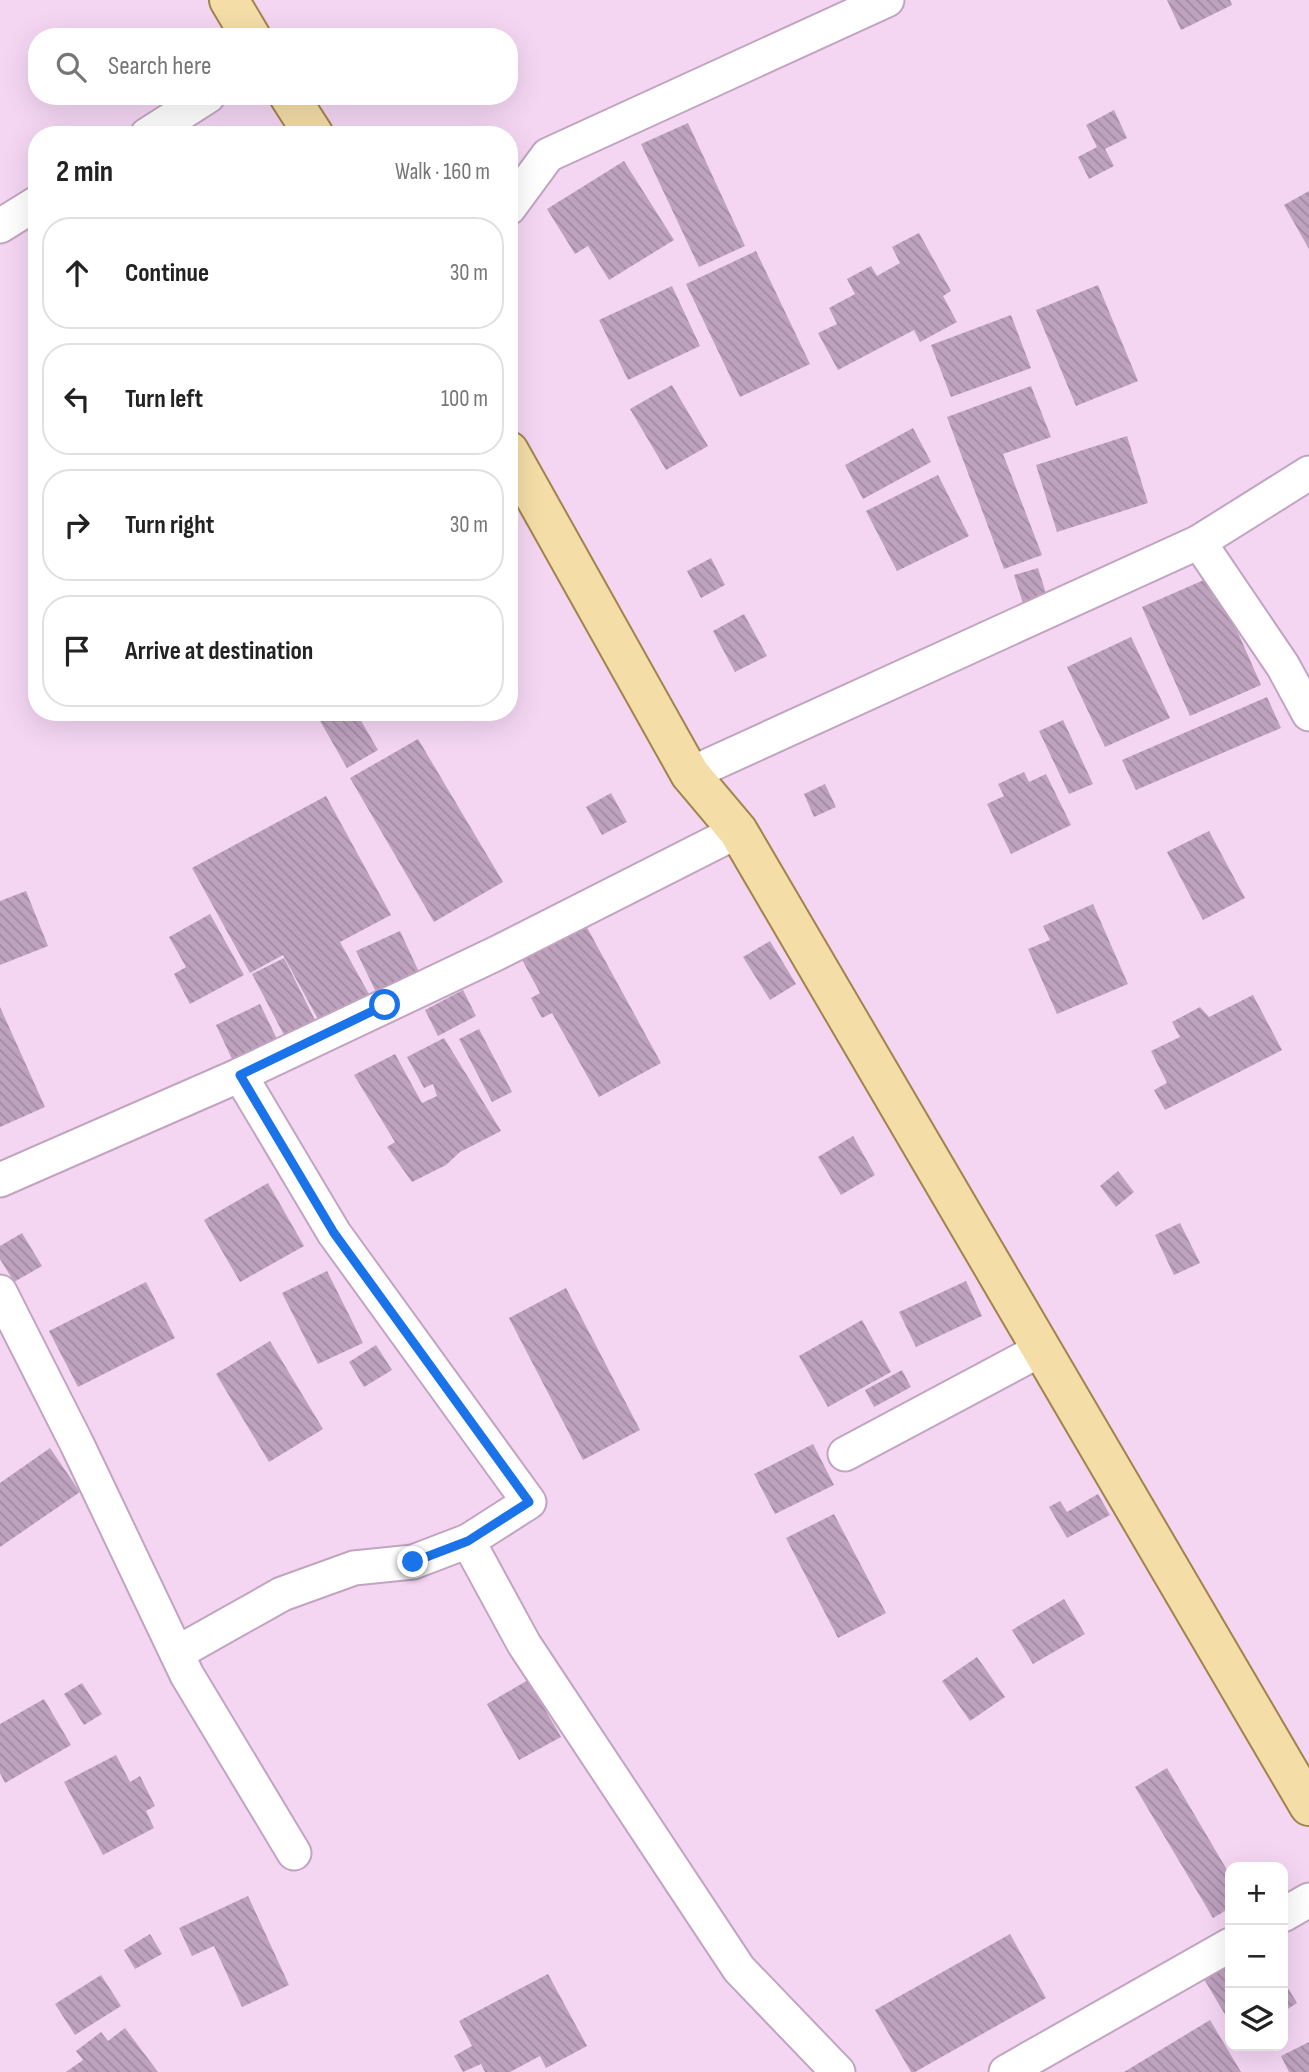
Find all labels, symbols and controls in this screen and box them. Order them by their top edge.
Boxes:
search box [28,28,518,105]
icon: search [52,48,90,86]
text: Search here [108,51,211,82]
text: 2 min [56,154,113,190]
text: Walk · 160 m [395,158,490,186]
icon: ahead [58,254,96,292]
text: Continue [125,258,209,289]
text: 30 m [450,259,488,287]
icon: left [58,380,96,418]
text: Turn left [125,384,203,415]
text: 100 m [441,385,488,413]
icon: right [58,506,96,544]
text: Turn right [125,510,214,541]
text: 30 m [450,511,488,539]
icon: arrive [58,632,96,670]
text: Arrive at destination [125,636,313,667]
route start [369,989,400,1020]
route end [397,1546,428,1577]
map controls [1225,1862,1288,2051]
button: + [1225,1862,1288,1925]
button: − [1225,1925,1288,1988]
button: layers [1225,1988,1288,2051]

